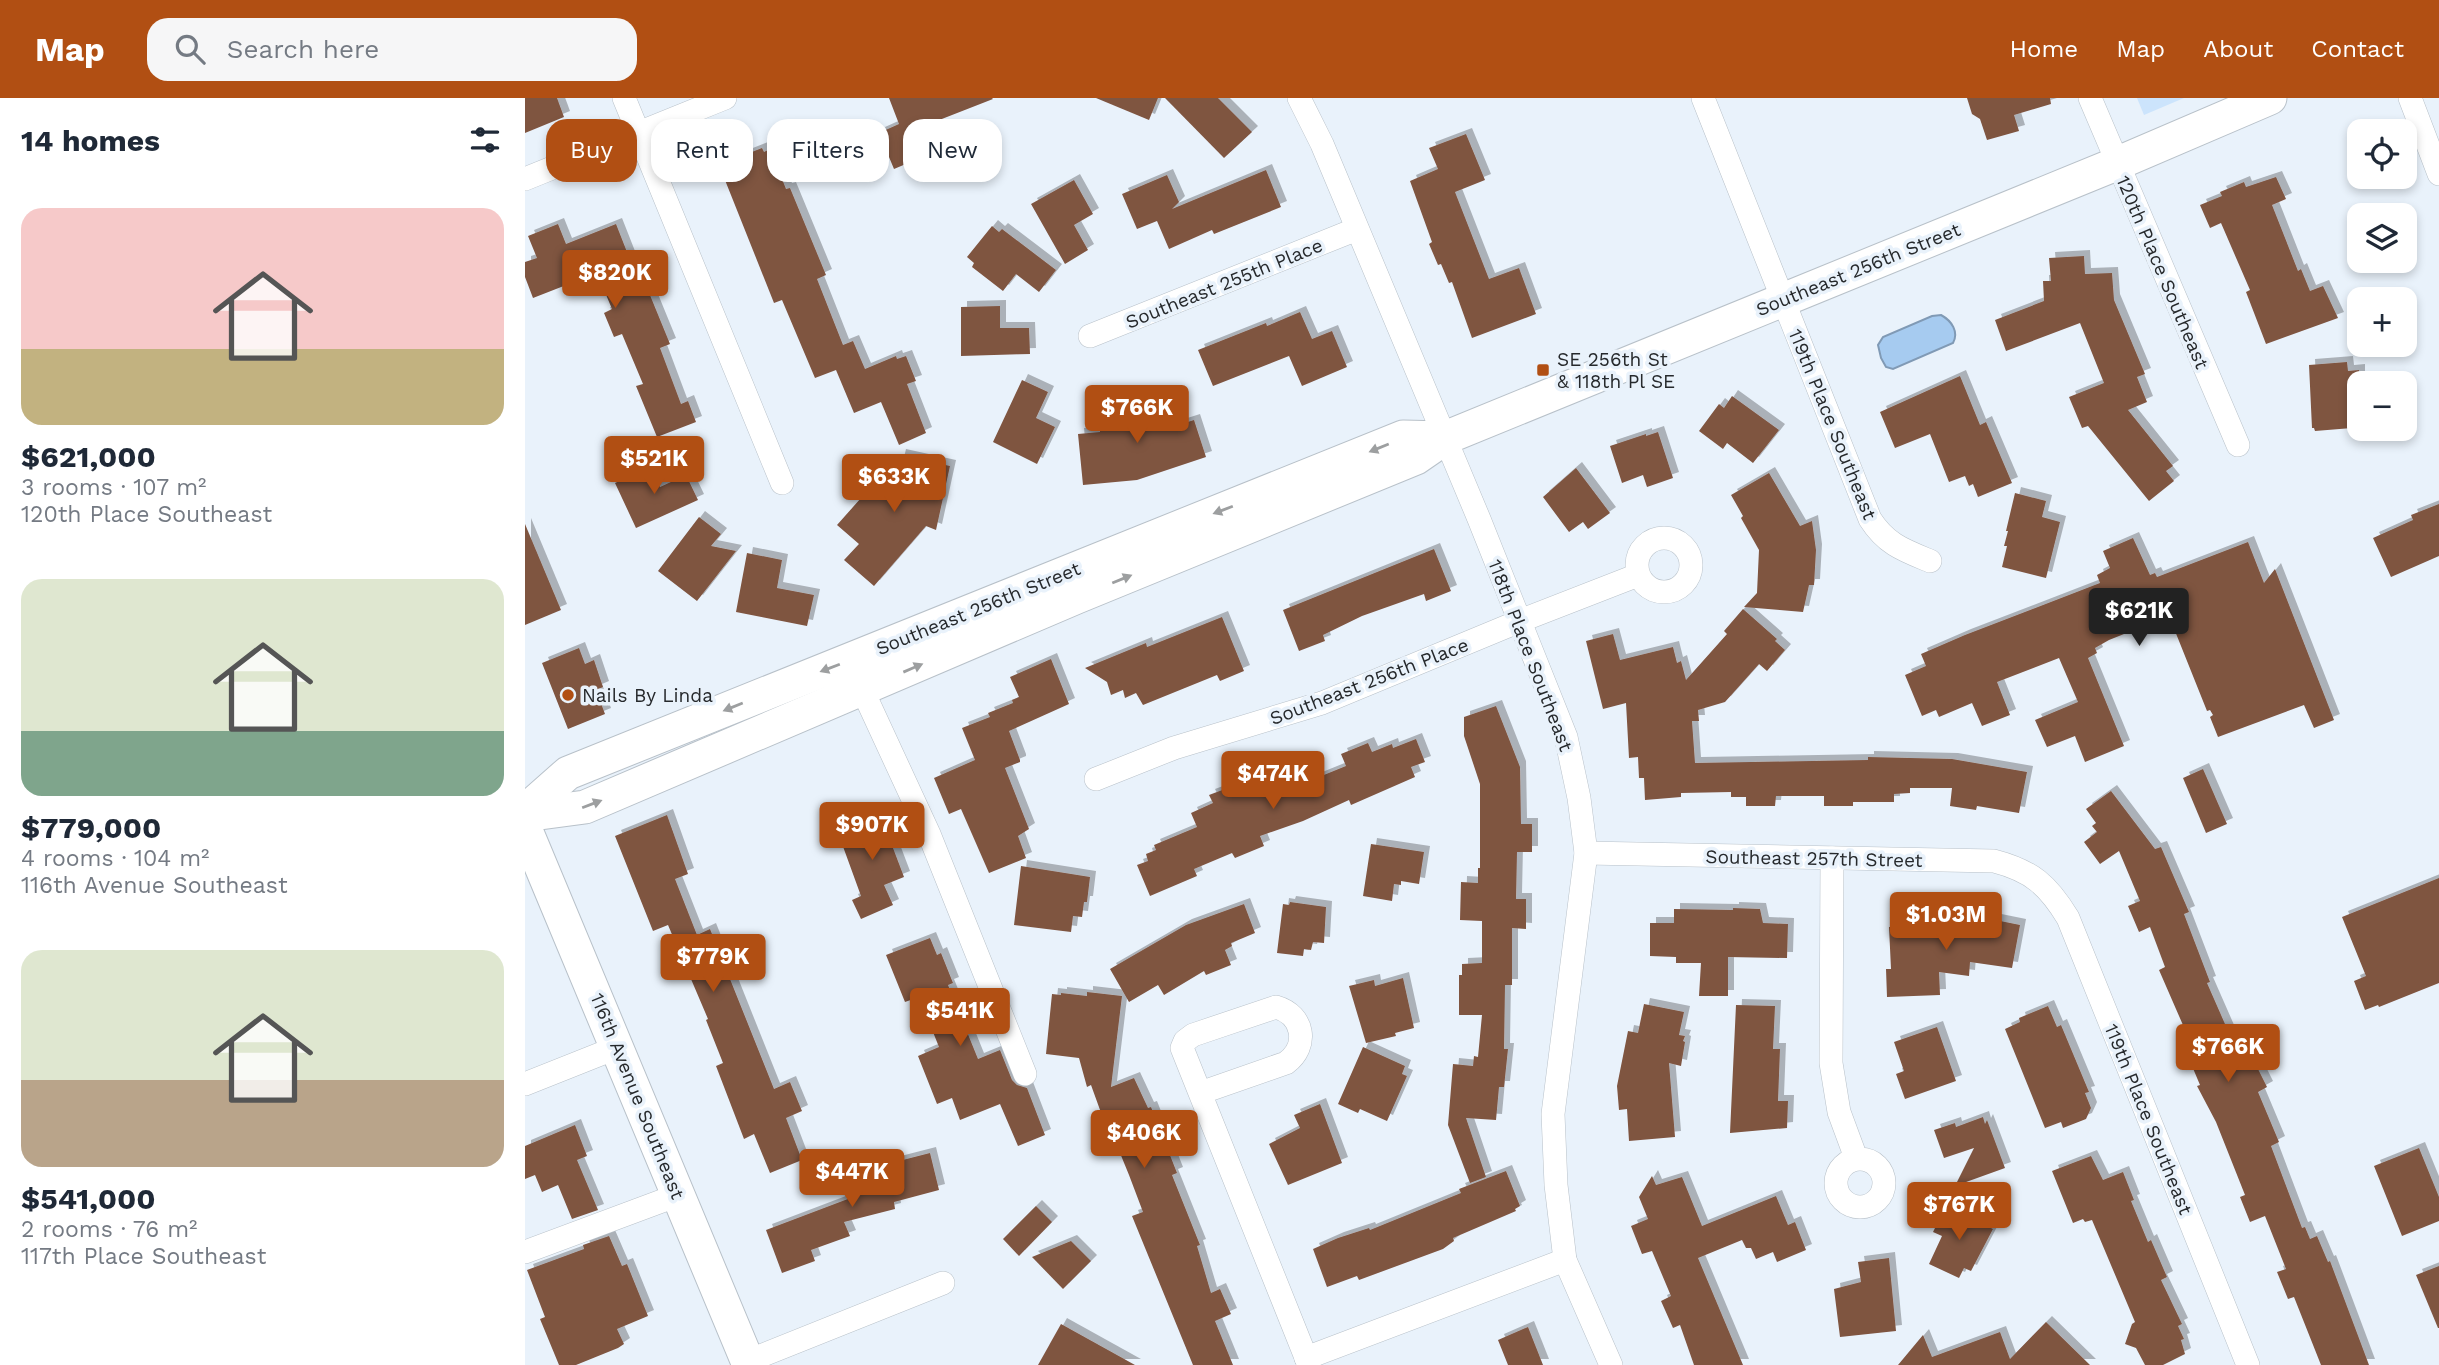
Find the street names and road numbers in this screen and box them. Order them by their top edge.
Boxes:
street label: 120th Place Southeast [2111,172,2214,372]
street label: Southeast 256th Street [1753,218,1964,321]
street label: Southeast 255th Place [1122,233,1326,334]
street label: 119th Place Southeast [1784,325,1881,523]
street label: 118th Place Southeast [1483,556,1578,754]
street label: Southeast 256th Street [873,557,1084,660]
street label: Southeast 256th Place [1267,633,1472,730]
street label: Southeast 257th Street [1705,845,1923,872]
street label: 116th Avenue Southeast [586,990,689,1203]
street label: 119th Place Southeast [2100,1020,2197,1218]

